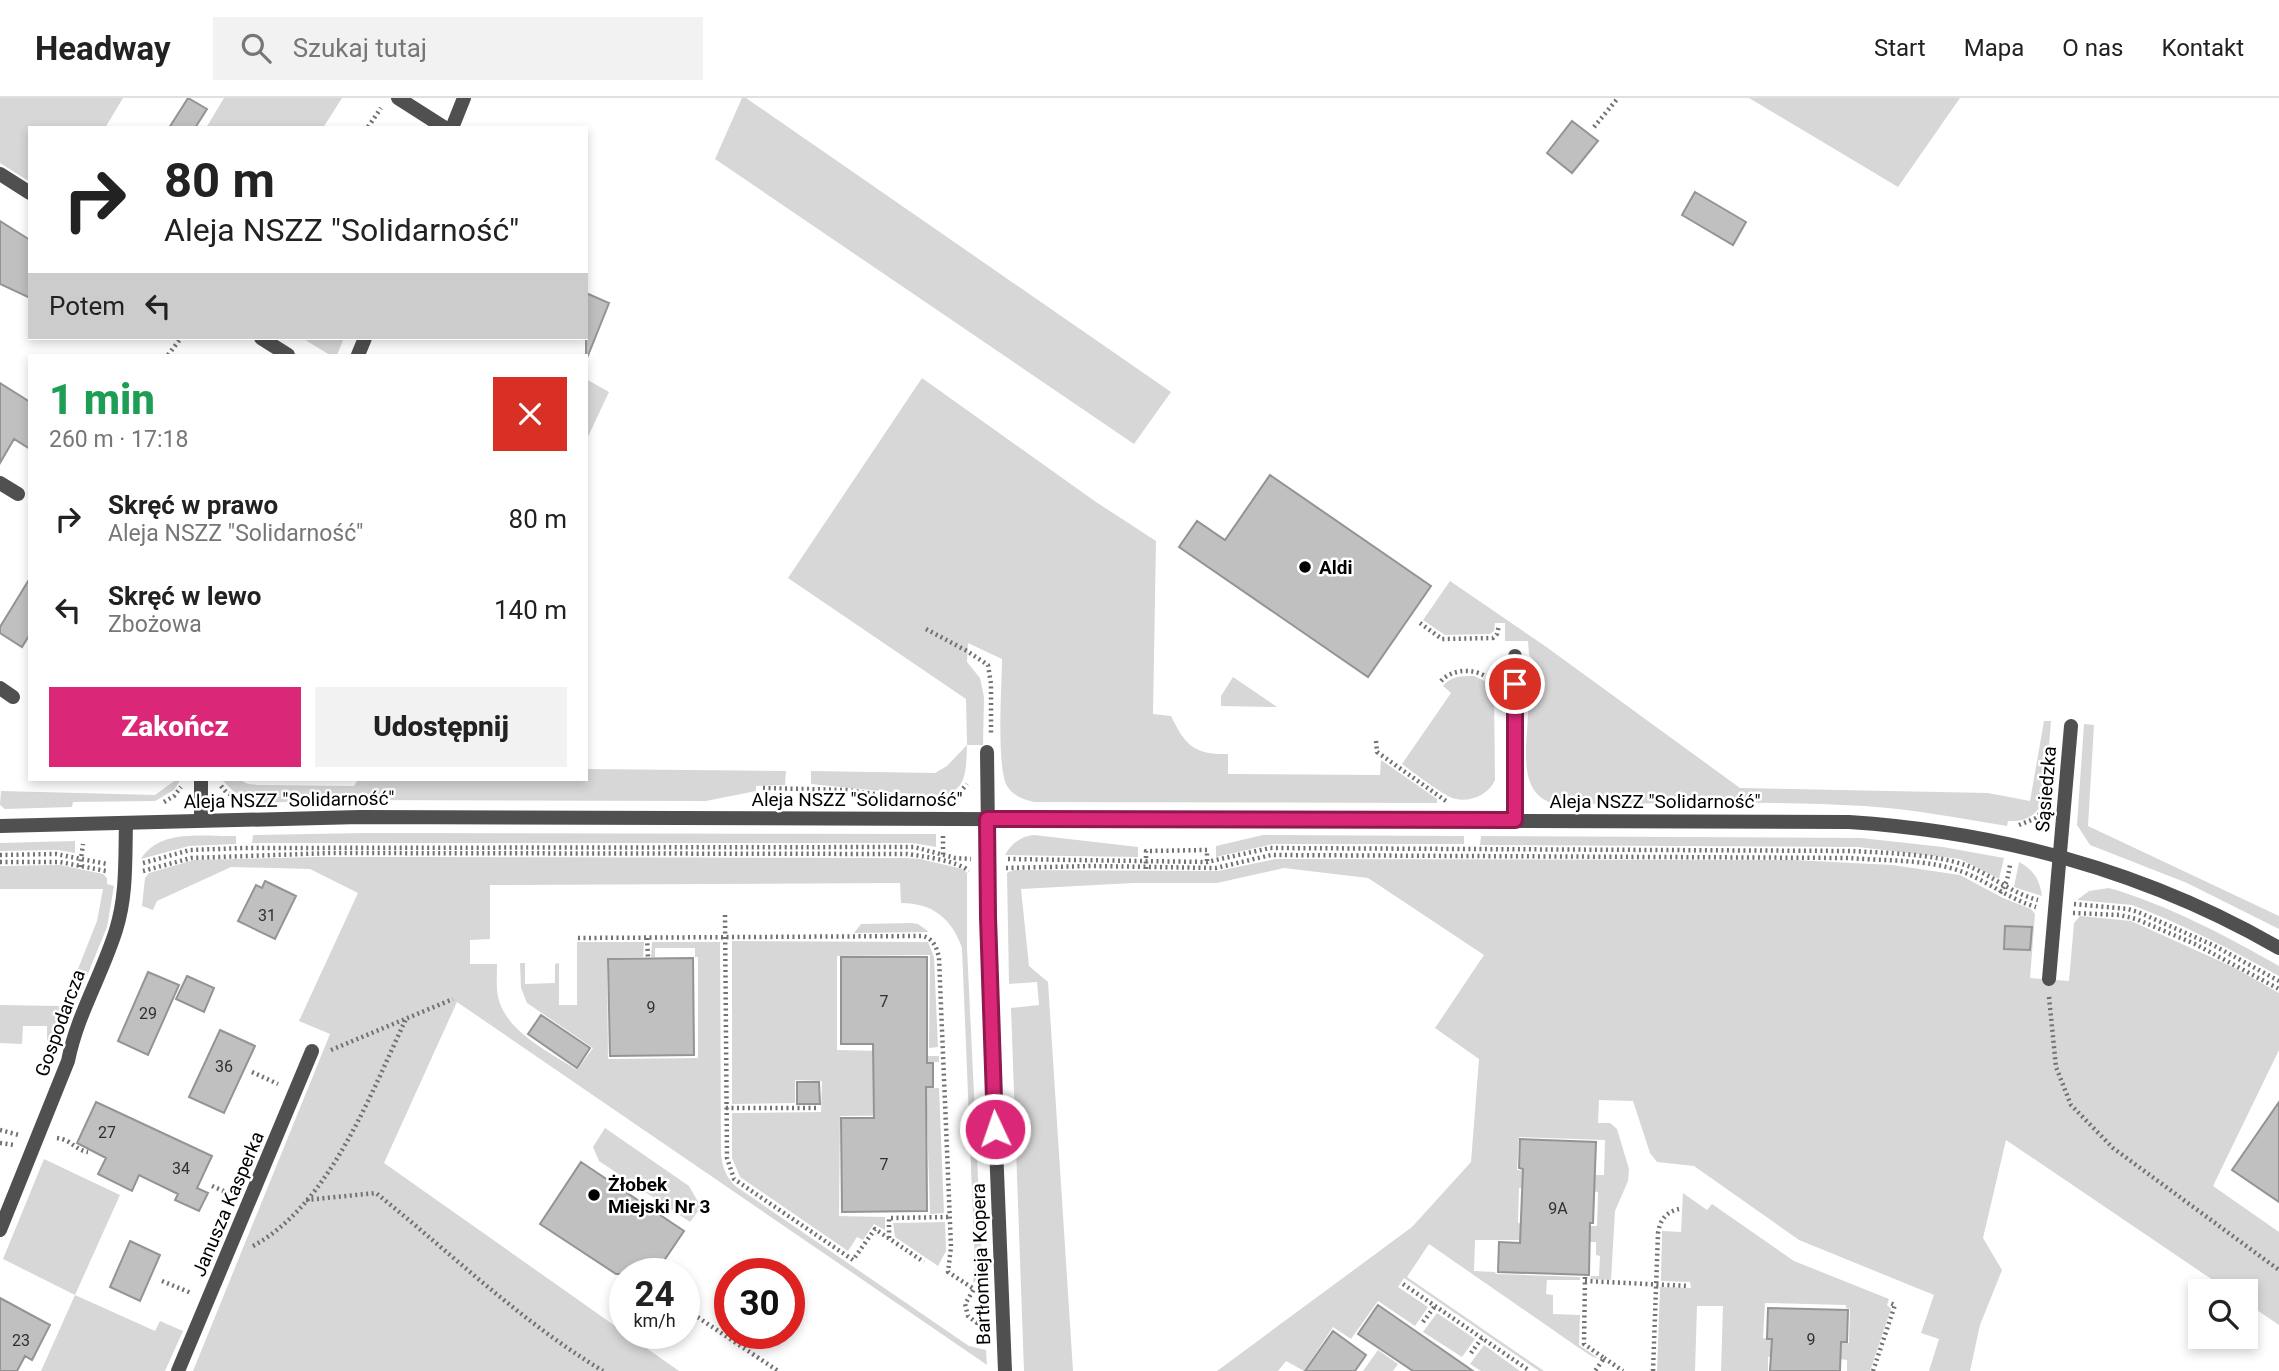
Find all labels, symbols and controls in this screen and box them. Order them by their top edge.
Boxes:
search box [213,17,703,80]
text: Headway [35,29,171,68]
icon: search [237,29,275,67]
text: Szukaj tutaj [293,33,427,63]
text: Start [1874,34,1926,62]
text: Mapa [1964,34,2024,62]
text: O nas [2062,34,2123,62]
text: Kontakt [2161,34,2244,62]
text: 80 m [164,152,275,209]
icon: right [49,154,140,245]
text: Aleja NSZZ "Solidarność" [164,211,519,249]
icon: left [139,287,177,325]
text: Potem [49,291,125,321]
text: 1 min [49,375,155,424]
button: close [493,377,567,451]
text: 260 m · 17:18 [49,426,188,453]
text: Skręć w prawo [108,490,278,520]
icon: right [49,500,87,538]
text: 80 m [509,504,567,534]
text: Aleja NSZZ "Solidarność" [108,520,363,547]
place label: Aldi [1319,556,1353,579]
marker: Aldi [1297,559,1313,575]
text: Skręć w lewo [108,581,261,611]
icon: left [49,591,87,629]
text: 140 m [494,595,567,625]
text: Zbożowa [108,611,202,638]
pin [1485,654,1545,714]
icon: arrive [1496,665,1534,703]
button: Zakończ [49,687,301,767]
button: Udostępnij [315,687,567,767]
street label: Sąsiedzka [2031,745,2061,833]
street label: Aleja NSZZ "Solidarność" [183,787,395,813]
street label: Aleja NSZZ "Solidarność" [752,788,963,811]
street label: Aleja NSZZ "Solidarność" [1550,790,1761,813]
house number: 31 [258,906,276,925]
street label: Gospodarcza [30,966,90,1080]
house number: 7 [880,992,889,1011]
house number: 9 [647,998,656,1017]
house number: 29 [139,1004,157,1023]
house number: 36 [215,1057,233,1076]
position arrow [958,1092,1032,1166]
house number: 27 [98,1123,116,1142]
street label: Janusza Kasperka [187,1128,269,1280]
house number: 7 [880,1155,889,1174]
house number: 34 [172,1159,190,1178]
place label: Żłobek Miejski Nr 3 [608,1173,711,1218]
street label: Bartłomieja Kopera [967,1183,995,1345]
marker: Żłobek Miejski Nr 3 [586,1187,602,1203]
house number: 9A [1548,1199,1568,1218]
speed limit sign: 30 [714,1258,805,1349]
text: 24 [634,1274,675,1315]
map controls [2188,1279,2258,1349]
button: search [2188,1279,2258,1349]
text: km/h [633,1310,676,1331]
house number: 9 [1807,1330,1816,1349]
house number: 23 [12,1331,30,1350]

